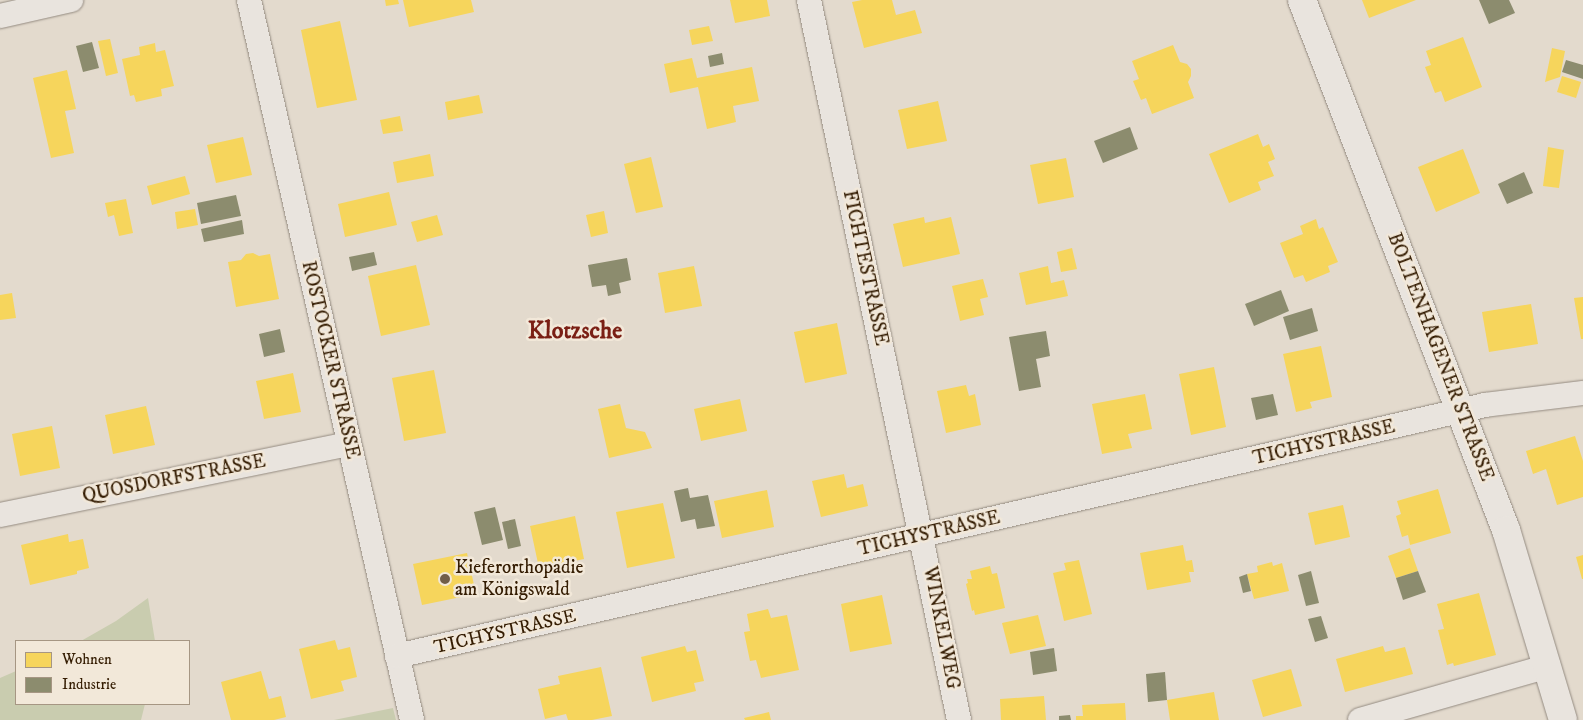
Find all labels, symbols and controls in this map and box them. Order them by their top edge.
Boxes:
street label: FICHTESTRASSE [837,188,893,348]
street label: BOLTENHAGENER STRASSE [1382,230,1498,484]
street label: ROSTOCKER STRASSE [296,259,364,461]
district label: Klotzsche [528,318,622,346]
street label: TICHYSTRASSE [1251,416,1397,470]
street label: QUOSDORFSTRASSE [80,450,268,508]
street label: TICHYSTRASSE [856,507,1002,561]
place label: Kieferorthopädie am Königswald [455,557,583,601]
street label: WINKELWEG [918,565,964,691]
marker: Kieferorthopädie am Königswald [439,573,451,585]
street label: TICHYSTRASSE [432,605,578,659]
legend [15,640,190,705]
text: Wohnen [62,650,112,669]
text: Industrie [62,675,116,694]

